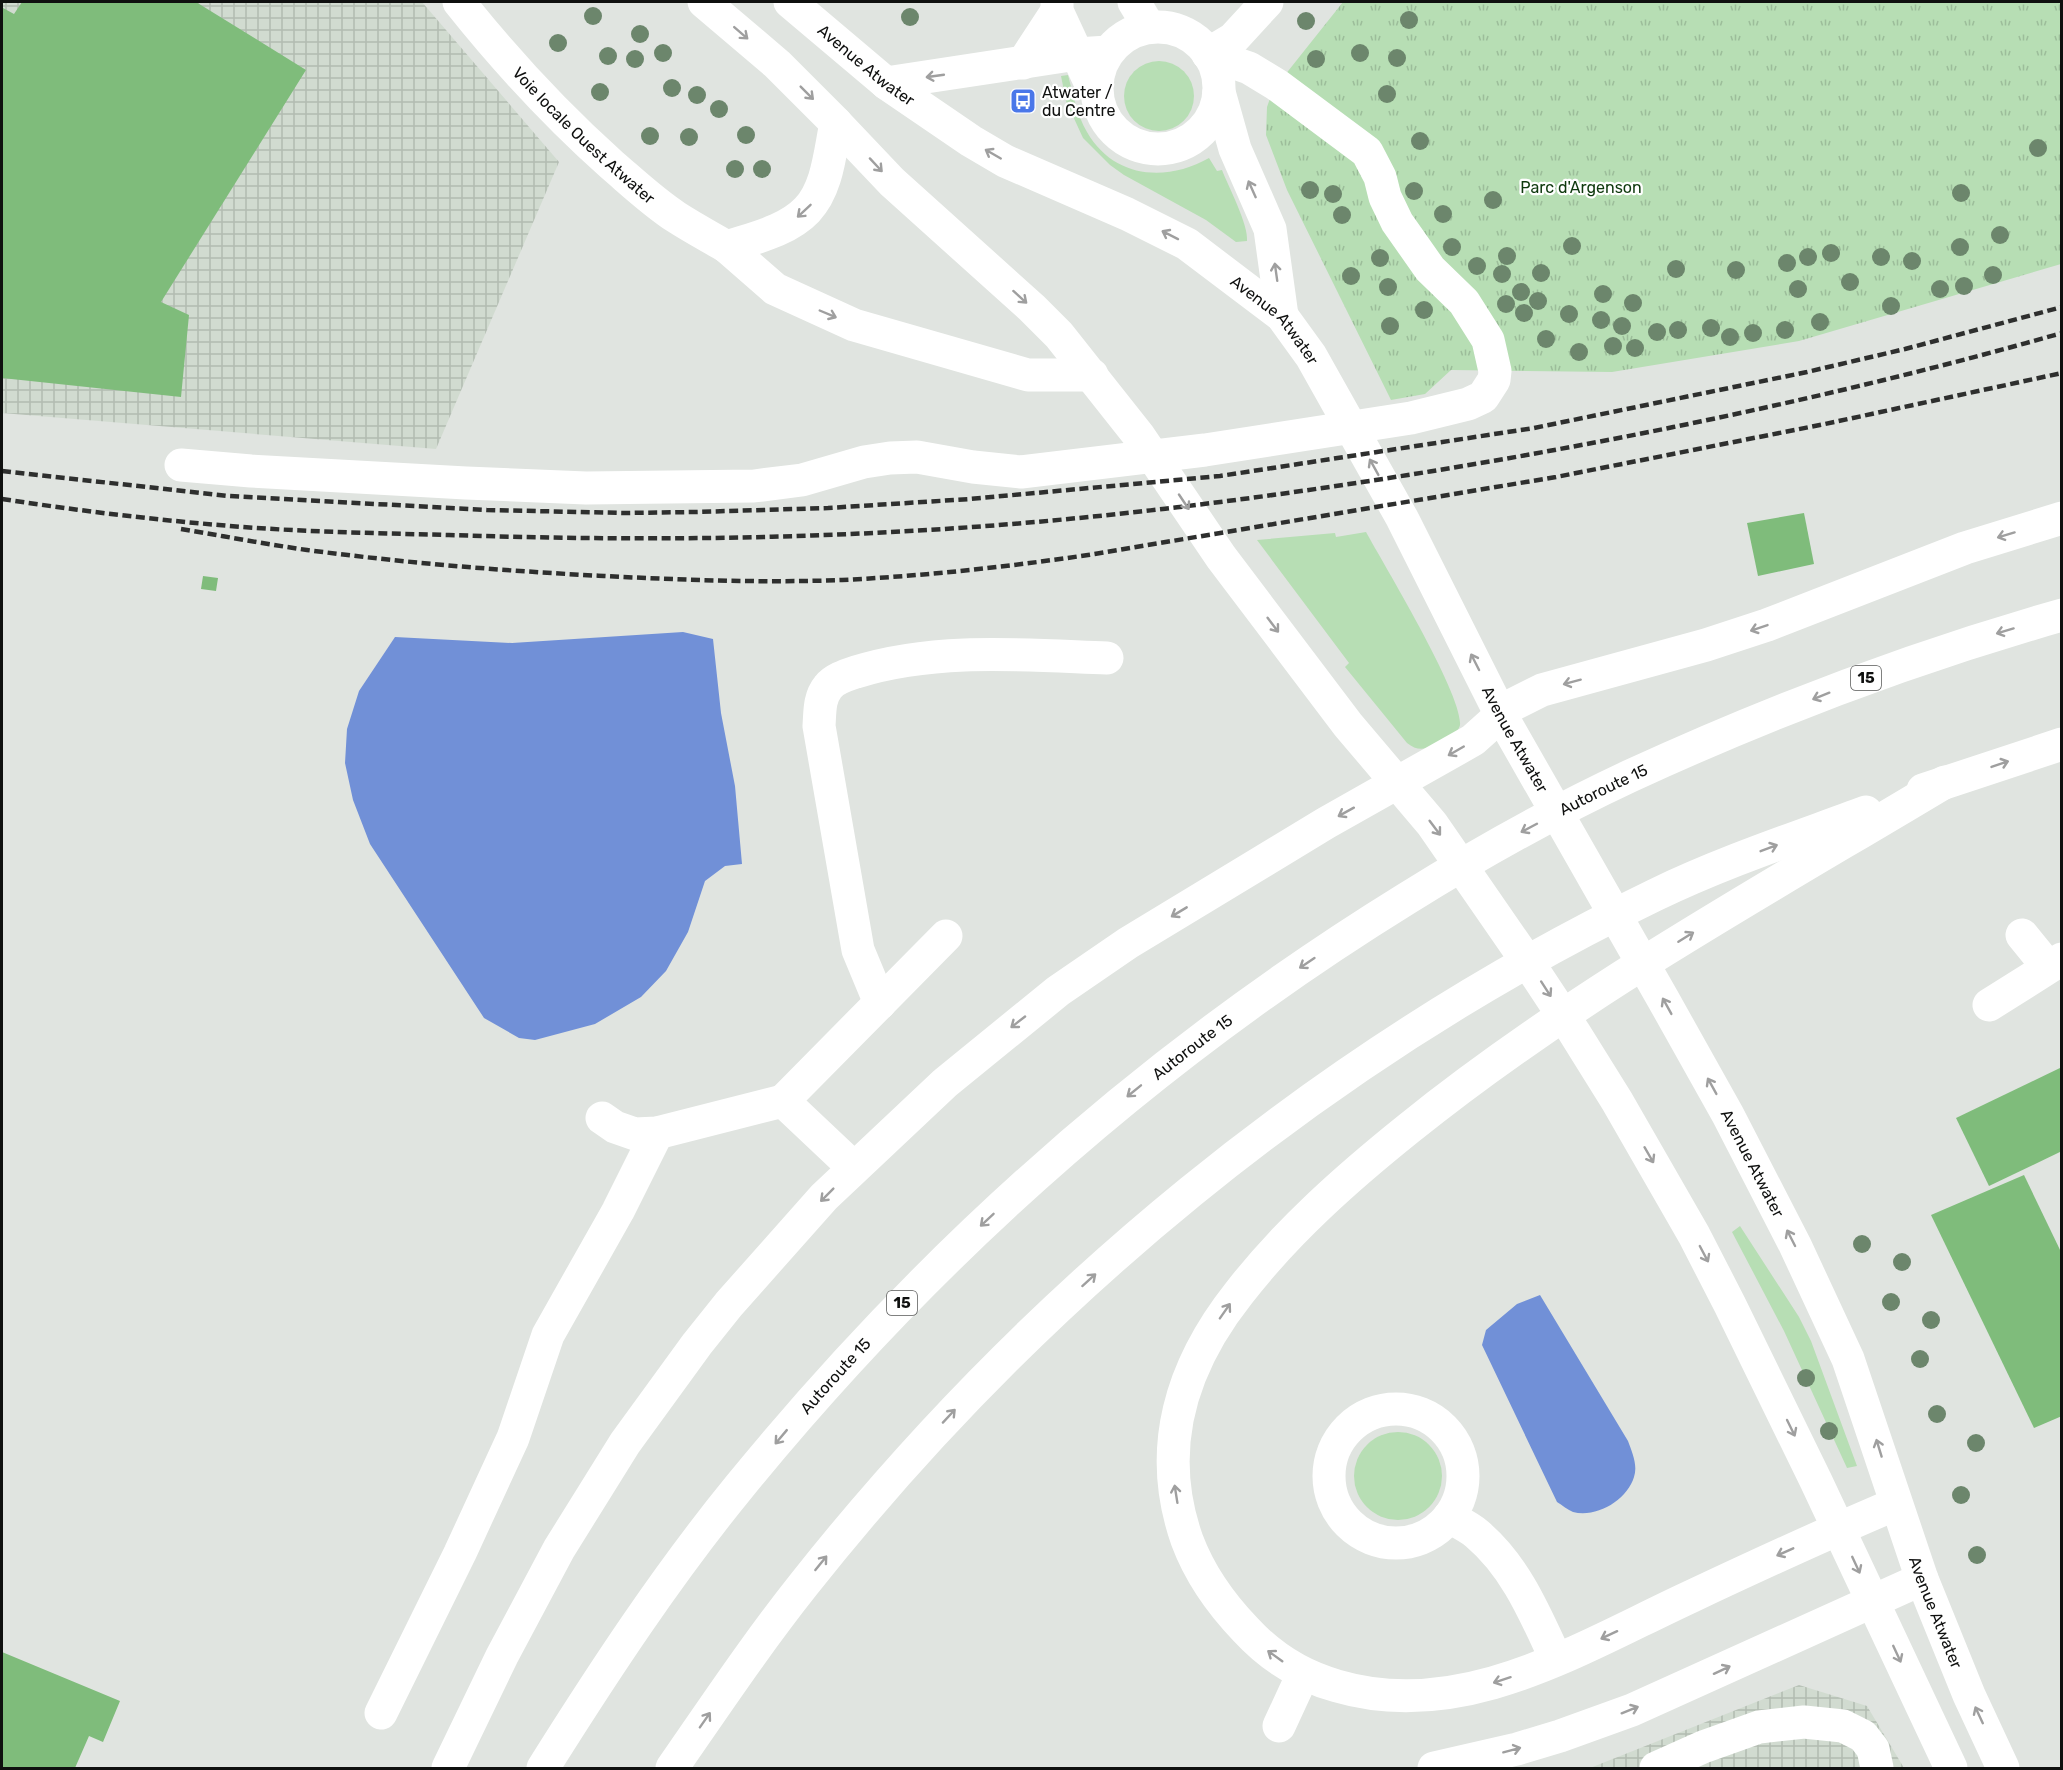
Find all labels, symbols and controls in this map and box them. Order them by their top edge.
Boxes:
street label: Avenue Atwater [814,20,918,109]
one-way arrow [733,26,748,40]
street label: Voie locale Ouest Atwater [509,63,659,208]
one-way arrow [926,71,946,82]
place label: Atwater / du Centre [1042,83,1115,120]
one-way arrow [799,86,814,101]
bus stop icon: Atwater / du Centre [1008,86,1038,116]
one-way arrow [985,148,1002,160]
one-way arrow [869,158,883,173]
park label: Parc d'Argenson [1520,178,1642,197]
one-way arrow [1246,180,1257,199]
one-way arrow [797,204,812,218]
one-way arrow [1161,229,1179,241]
one-way arrow [1270,263,1281,282]
street label: Avenue Atwater [1227,271,1323,367]
one-way arrow [1012,290,1027,304]
one-way arrow [818,309,837,320]
one-way arrow [1368,459,1380,476]
one-way arrow [1178,493,1190,510]
one-way arrow [1997,530,2016,541]
one-way arrow [1267,617,1279,633]
one-way arrow [1750,623,1769,634]
one-way arrow [1996,626,2015,637]
one-way arrow [1469,654,1480,672]
road number: 15 [1851,666,1881,690]
one-way arrow [1563,676,1582,688]
street label: Avenue Atwater [1478,683,1553,796]
one-way arrow [1812,691,1831,702]
one-way arrow [1447,745,1464,757]
one-way arrow [1990,757,2009,768]
street label: Autoroute 15 [1556,760,1650,819]
one-way arrow [1338,806,1355,818]
one-way arrow [1429,820,1441,836]
one-way arrow [1520,823,1538,834]
one-way arrow [1759,842,1777,853]
one-way arrow [1171,906,1188,918]
one-way arrow [1677,931,1694,943]
one-way arrow [1300,957,1316,969]
one-way arrow [1540,980,1552,997]
one-way arrow [1661,998,1673,1015]
street label: Autoroute 15 [1148,1010,1236,1084]
one-way arrow [1011,1016,1027,1029]
one-way arrow [1706,1078,1718,1095]
one-way arrow [1127,1084,1142,1098]
street label: Avenue Atwater [1717,1106,1788,1220]
one-way arrow [1643,1146,1655,1163]
one-way arrow [820,1187,835,1202]
one-way arrow [980,1212,995,1226]
one-way arrow [1785,1229,1797,1247]
one-way arrow [1698,1245,1710,1263]
one-way arrow [1081,1273,1096,1287]
road number: 15 [887,1291,917,1315]
one-way arrow [1219,1303,1231,1319]
street label: Autoroute 15 [796,1334,874,1418]
one-way arrow [942,1409,956,1424]
one-way arrow [1785,1419,1797,1437]
one-way arrow [774,1429,788,1444]
one-way arrow [1873,1439,1884,1458]
one-way arrow [1171,1485,1182,1504]
one-way arrow [1777,1547,1795,1558]
street label: Avenue Atwater [1906,1554,1967,1671]
one-way arrow [1850,1555,1862,1573]
one-way arrow [814,1556,828,1571]
one-way arrow [1600,1630,1618,1641]
one-way arrow [1892,1645,1904,1663]
one-way arrow [1267,1650,1283,1662]
one-way arrow [1712,1663,1730,1675]
one-way arrow [1493,1675,1512,1686]
one-way arrow [1620,1704,1639,1715]
one-way arrow [1972,1707,1984,1725]
one-way arrow [699,1712,711,1729]
one-way arrow [1502,1744,1521,1756]

